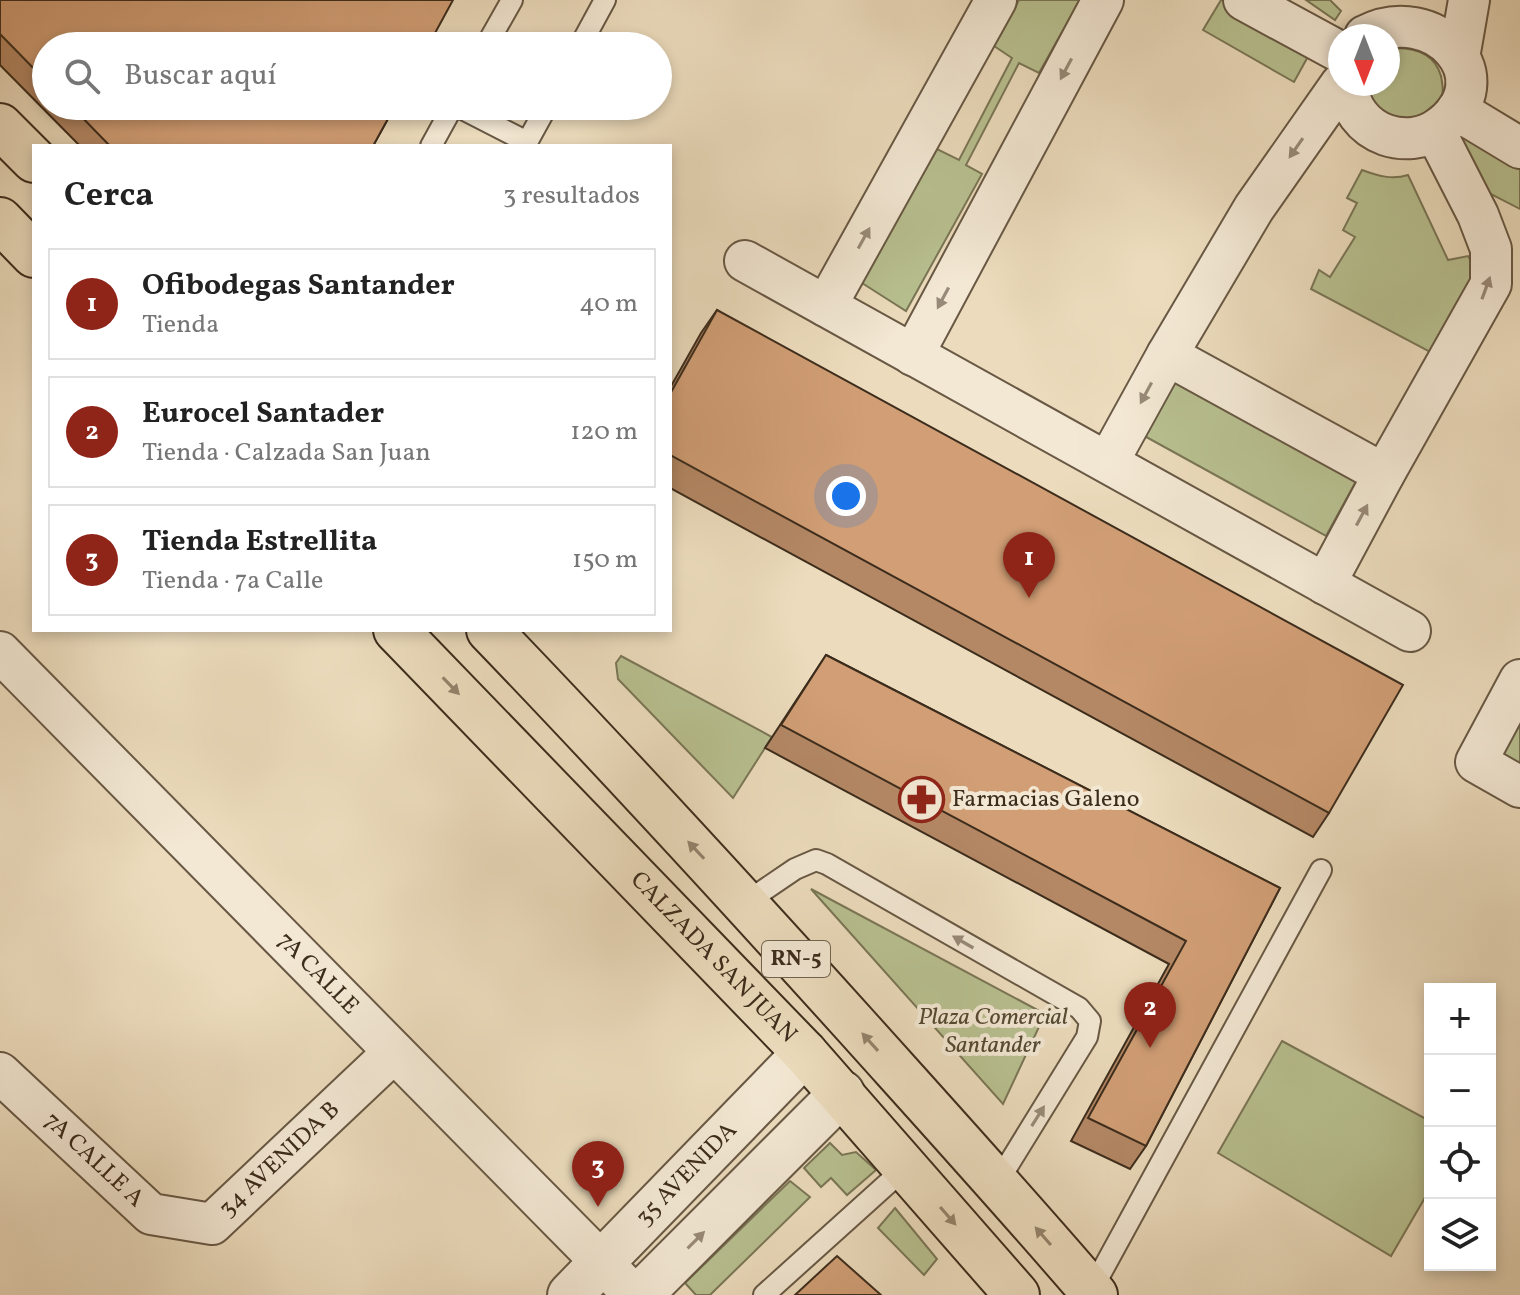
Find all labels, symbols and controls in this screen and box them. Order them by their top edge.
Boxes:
north arrow [1328,24,1400,96]
search box [32,32,672,120]
icon: search [60,54,104,98]
text: Buscar aquí [124,55,277,97]
one-way arrow [1059,57,1073,80]
one-way arrow [1289,137,1304,158]
text: Cerca [64,173,154,220]
text: 3 resultados [503,178,640,214]
one-way arrow [856,227,870,249]
text: Ofibodegas Santander [142,265,455,307]
one-way arrow [1481,276,1493,300]
text: 1 [87,286,97,322]
text: 40 m [579,286,638,322]
one-way arrow [937,287,951,309]
text: Tienda [142,307,219,343]
one-way arrow [1139,382,1152,405]
text: Eurocel Santader [142,393,384,435]
text: 2 [85,414,99,450]
text: 120 m [570,414,638,450]
text: Tienda · Calzada San Juan [142,435,431,471]
your location [826,476,866,516]
one-way arrow [1355,504,1368,527]
text: Tienda Estrellita [142,521,377,563]
pin: 1 [1003,532,1055,598]
text: 3 [85,542,99,578]
text: 150 m [572,542,638,578]
text: Tienda · 7a Calle [142,563,323,599]
one-way arrow [441,676,459,695]
pharmacy icon: Farmacias Galeno [897,776,945,824]
place label: Farmacias Galeno [952,783,1140,817]
one-way arrow [687,840,705,859]
street label: CALZADA SAN JUAN [622,864,804,1051]
street label: 7A CALLE [269,925,366,1023]
one-way arrow [952,935,974,949]
road number: RN-5 [762,941,830,977]
pin: 2 [1124,982,1176,1048]
map controls [1424,983,1496,1271]
button: + [1424,983,1496,1055]
park label: Plaza Comercial Santander [918,1001,1068,1063]
one-way arrow [862,1033,880,1052]
button: − [1424,1055,1496,1127]
street label: 34 AVENIDA B [212,1094,348,1226]
street label: 7A CALLE A [36,1105,151,1216]
one-way arrow [1030,1105,1044,1127]
street label: 35 AVENIDA [628,1115,746,1234]
button: locate [1424,1127,1496,1199]
pin: 3 [572,1141,624,1207]
button: layers [1424,1199,1496,1271]
one-way arrow [939,1206,957,1226]
one-way arrow [1035,1227,1053,1246]
one-way arrow [686,1231,705,1250]

